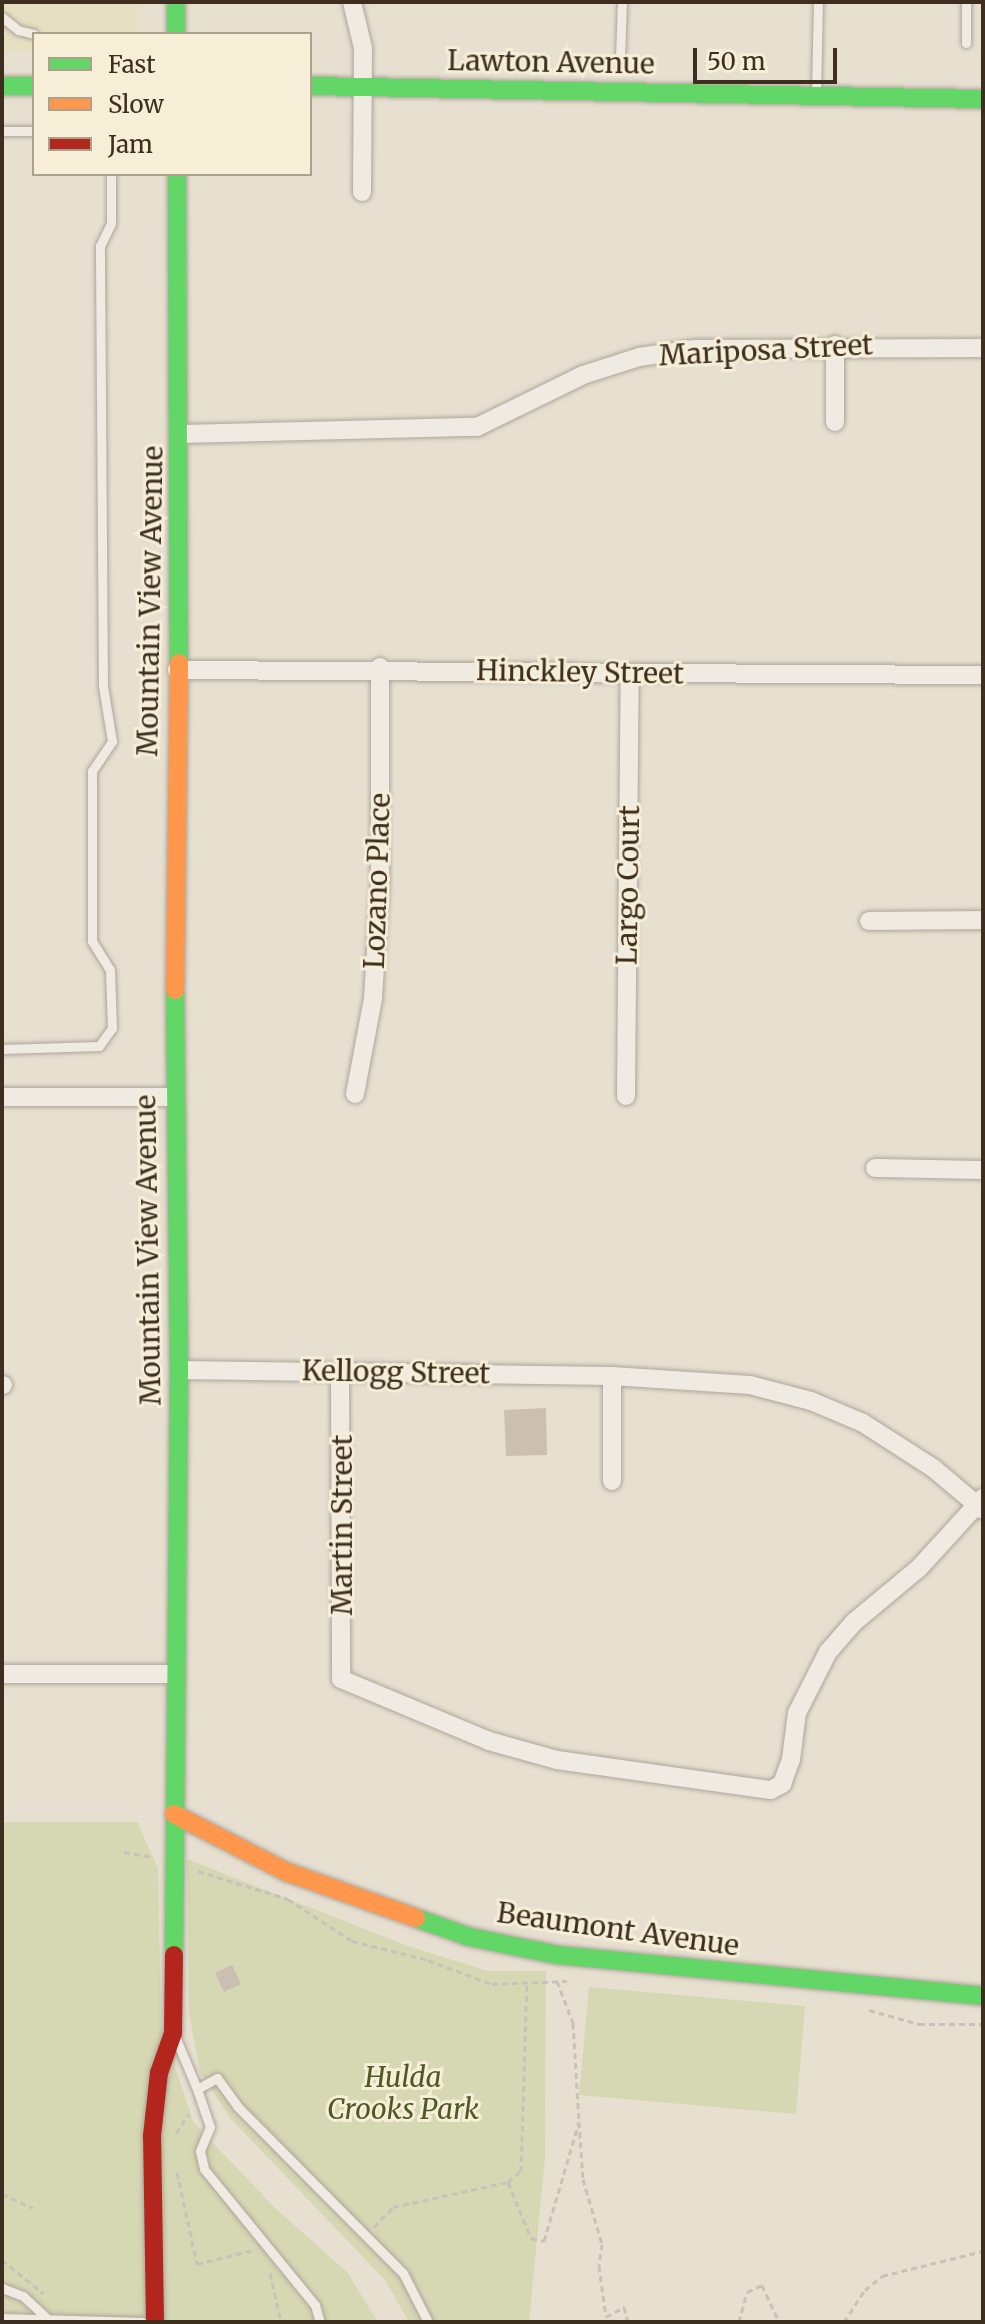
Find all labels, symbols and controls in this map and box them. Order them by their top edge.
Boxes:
legend [32,32,312,176]
scale bar [697,32,841,82]
street label: Lawton Avenue [447,43,655,81]
text: 50 m [707,46,766,77]
text: Fast [108,49,156,80]
text: Slow [108,89,164,120]
text: Jam [108,129,153,160]
street label: Mariposa Street [658,328,874,372]
street label: Mountain View Avenue [130,445,170,757]
street label: Hinckley Street [476,653,684,691]
street label: Lozano Place [357,792,397,970]
street label: Largo Court [610,805,646,965]
street label: Mountain View Avenue [128,1094,168,1406]
street label: Kellogg Street [301,1354,491,1390]
street label: Martin Street [325,1435,359,1615]
street label: Beaumont Avenue [495,1895,741,1963]
park label: Hulda Crooks Park [327,2060,479,2126]

